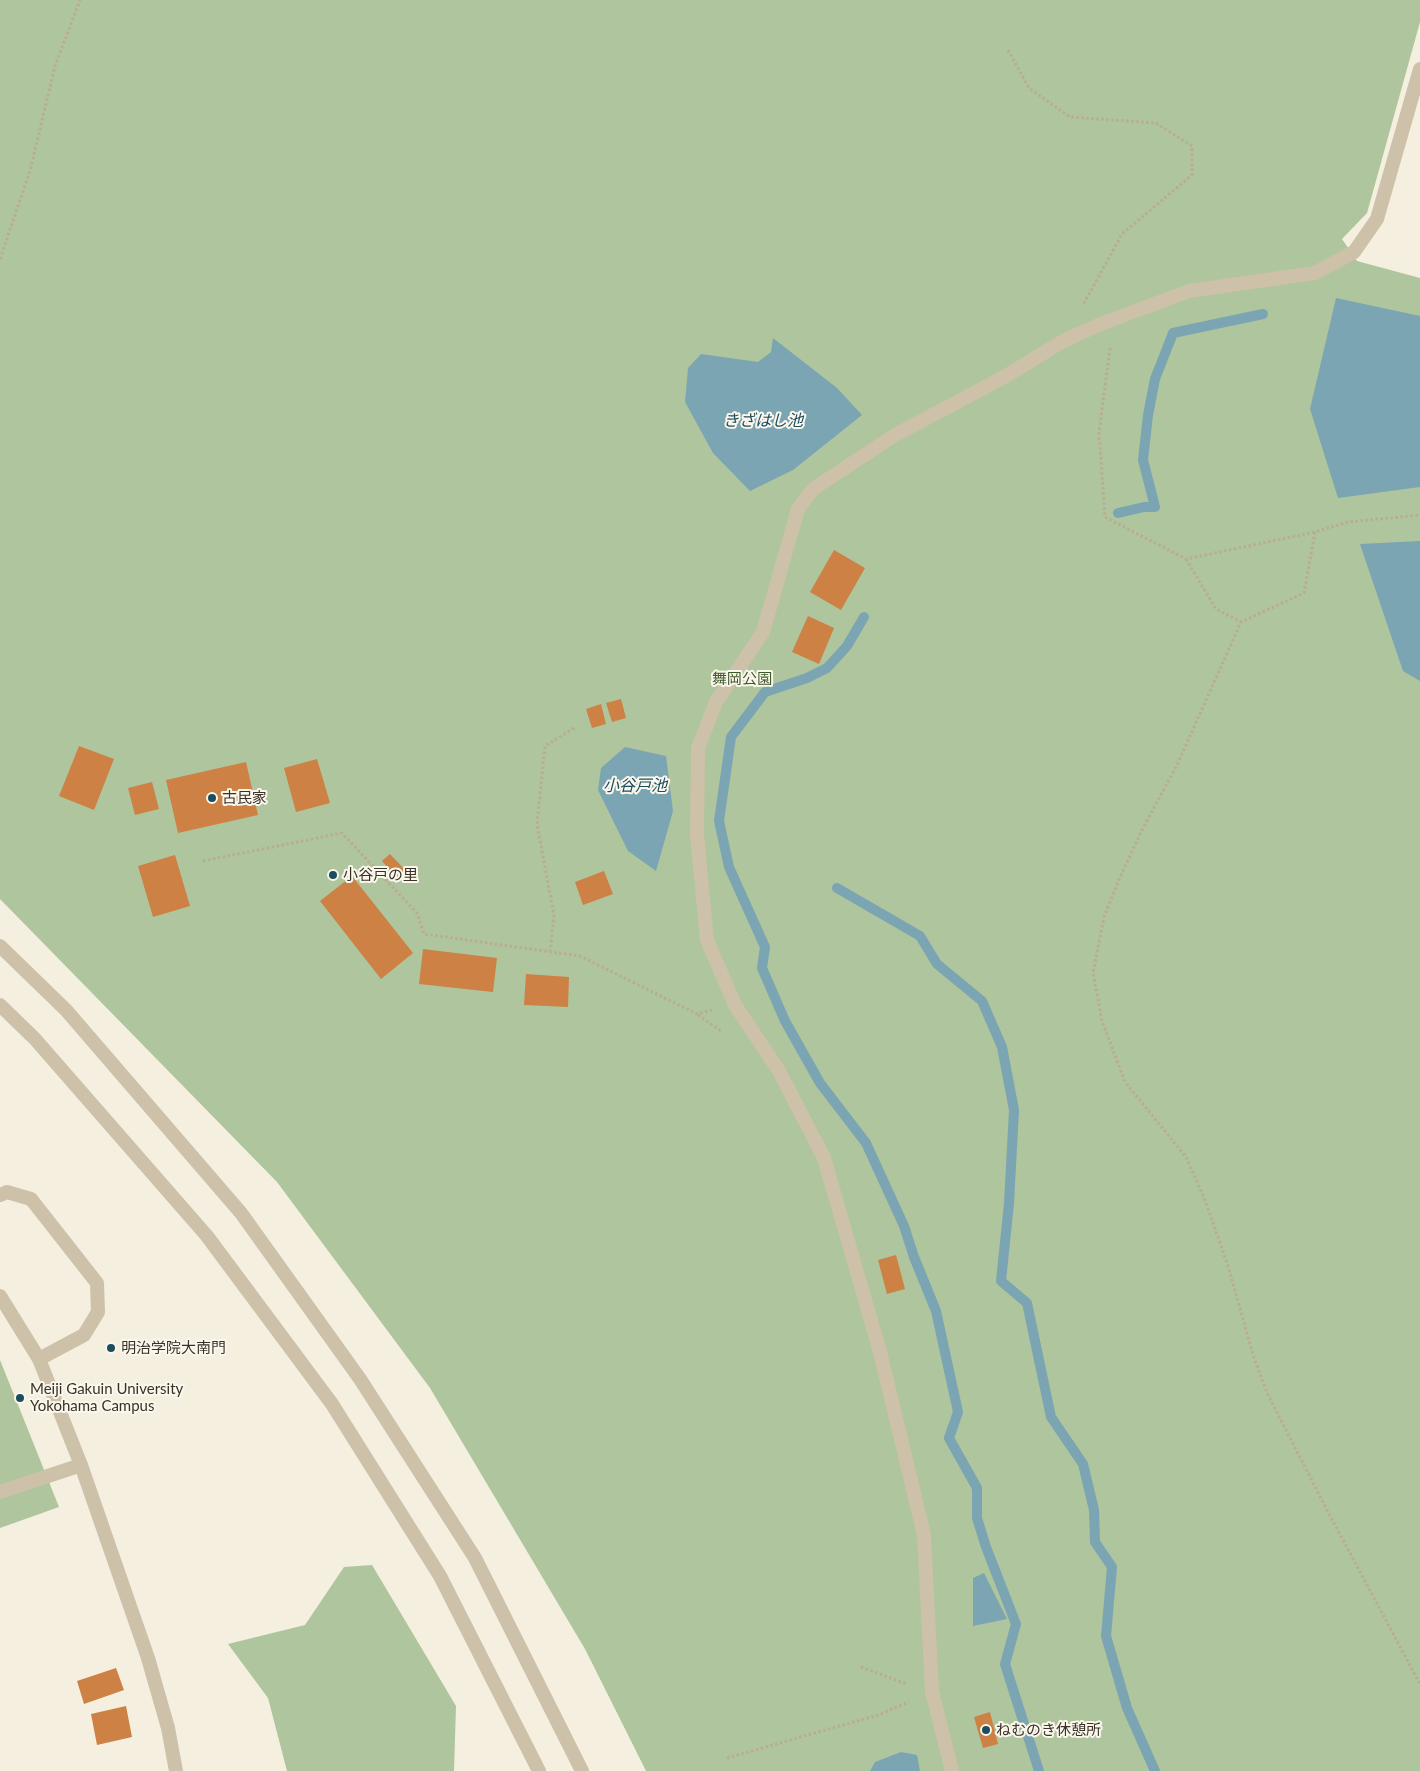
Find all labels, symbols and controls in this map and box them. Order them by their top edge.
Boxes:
water label: きざはし池 [723,411,803,431]
park label: 舞岡公園 [712,670,772,688]
water label: 小谷戸池 [603,776,667,796]
place label: 古民家 [222,789,267,807]
marker: 古民家 [206,792,218,804]
place label: 小谷戸の里 [343,866,418,884]
marker: 小谷戸の里 [327,869,339,881]
place label: 明治学院大南門 [121,1339,226,1357]
marker: 明治学院大南門 [105,1342,117,1354]
place label: Meiji Gakuin University Yokohama Campus [30,1380,183,1415]
marker: Meiji Gakuin University Yokohama Campus [14,1392,26,1404]
place label: ねむのき休憩所 [996,1721,1101,1739]
marker: ねむのき休憩所 [980,1724,992,1736]

